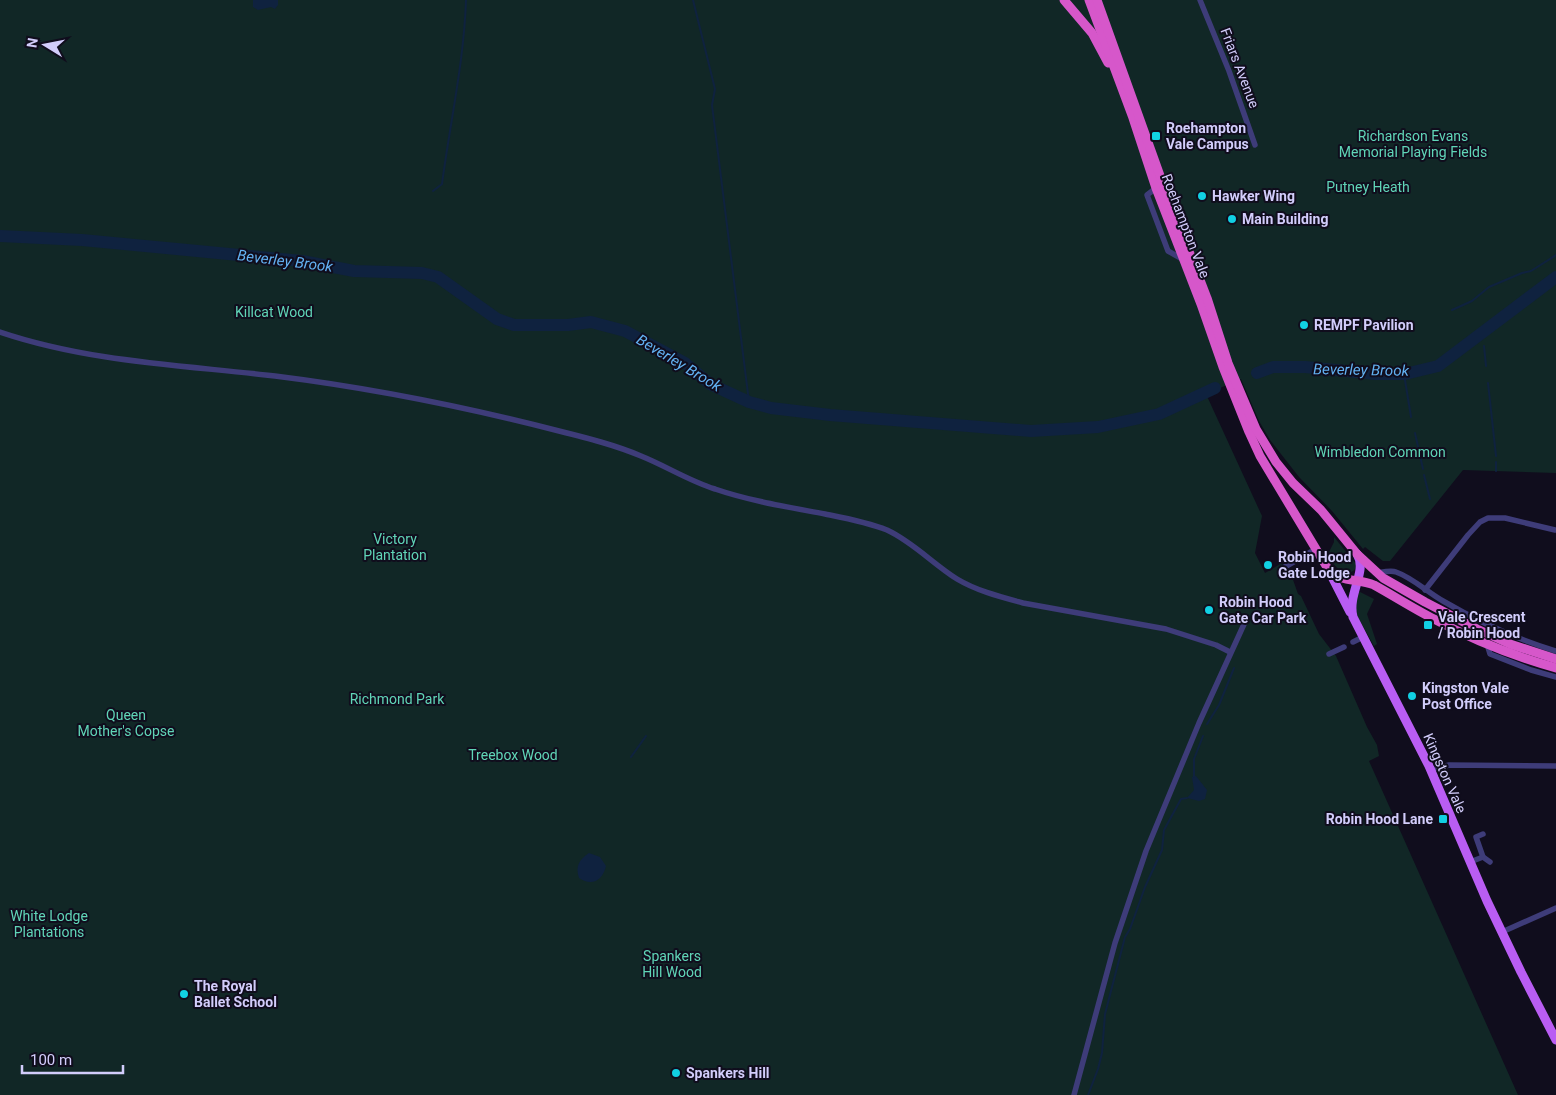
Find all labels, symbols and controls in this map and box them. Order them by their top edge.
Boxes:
north arrow [20,20,70,70]
street label: Friars Avenue [1217,26,1263,110]
text: N [23,36,41,49]
place label: Roehampton Vale Campus [1166,120,1249,152]
park label: Richardson Evans Memorial Playing Fields [1339,128,1487,160]
marker: Roehampton Vale Campus [1150,130,1162,142]
street label: Roehampton Vale [1159,172,1213,280]
park label: Putney Heath [1326,179,1410,195]
place label: Hawker Wing [1212,188,1295,204]
marker: Hawker Wing [1196,190,1208,202]
place label: Main Building [1242,211,1328,227]
marker: Main Building [1226,213,1238,225]
water label: Beverley Brook [236,246,334,276]
park label: Killcat Wood [235,304,313,320]
place label: REMPF Pavilion [1314,317,1414,333]
marker: REMPF Pavilion [1298,319,1310,331]
water label: Beverley Brook [633,331,725,396]
water label: Beverley Brook [1313,360,1410,380]
park label: Wimbledon Common [1314,444,1446,460]
park label: Victory Plantation [363,531,427,563]
place label: Robin Hood Gate Lodge [1278,549,1351,581]
marker: Robin Hood Gate Lodge [1262,559,1274,571]
place label: Robin Hood Gate Car Park [1219,594,1307,626]
marker: Robin Hood Gate Car Park [1203,604,1215,616]
place label: Vale Crescent / Robin Hood [1437,609,1526,641]
marker: Vale Crescent / Robin Hood [1422,619,1434,631]
place label: Kingston Vale Post Office [1422,680,1509,712]
marker: Kingston Vale Post Office [1406,690,1418,702]
park label: Richmond Park [350,691,445,707]
park label: Queen Mother's Copse [78,707,174,739]
street label: Kingston Vale [1420,731,1470,815]
park label: Treebox Wood [468,747,558,763]
place label: Robin Hood Lane [1326,811,1433,827]
marker: Robin Hood Lane [1437,813,1449,825]
park label: White Lodge Plantations [10,908,88,940]
park label: Spankers Hill Wood [642,948,702,980]
place label: The Royal Ballet School [194,978,277,1010]
marker: The Royal Ballet School [178,988,190,1000]
scale bar [22,1042,124,1074]
text: 100 m [30,1051,72,1069]
place label: Spankers Hill [686,1065,770,1081]
marker: Spankers Hill [670,1067,682,1079]

